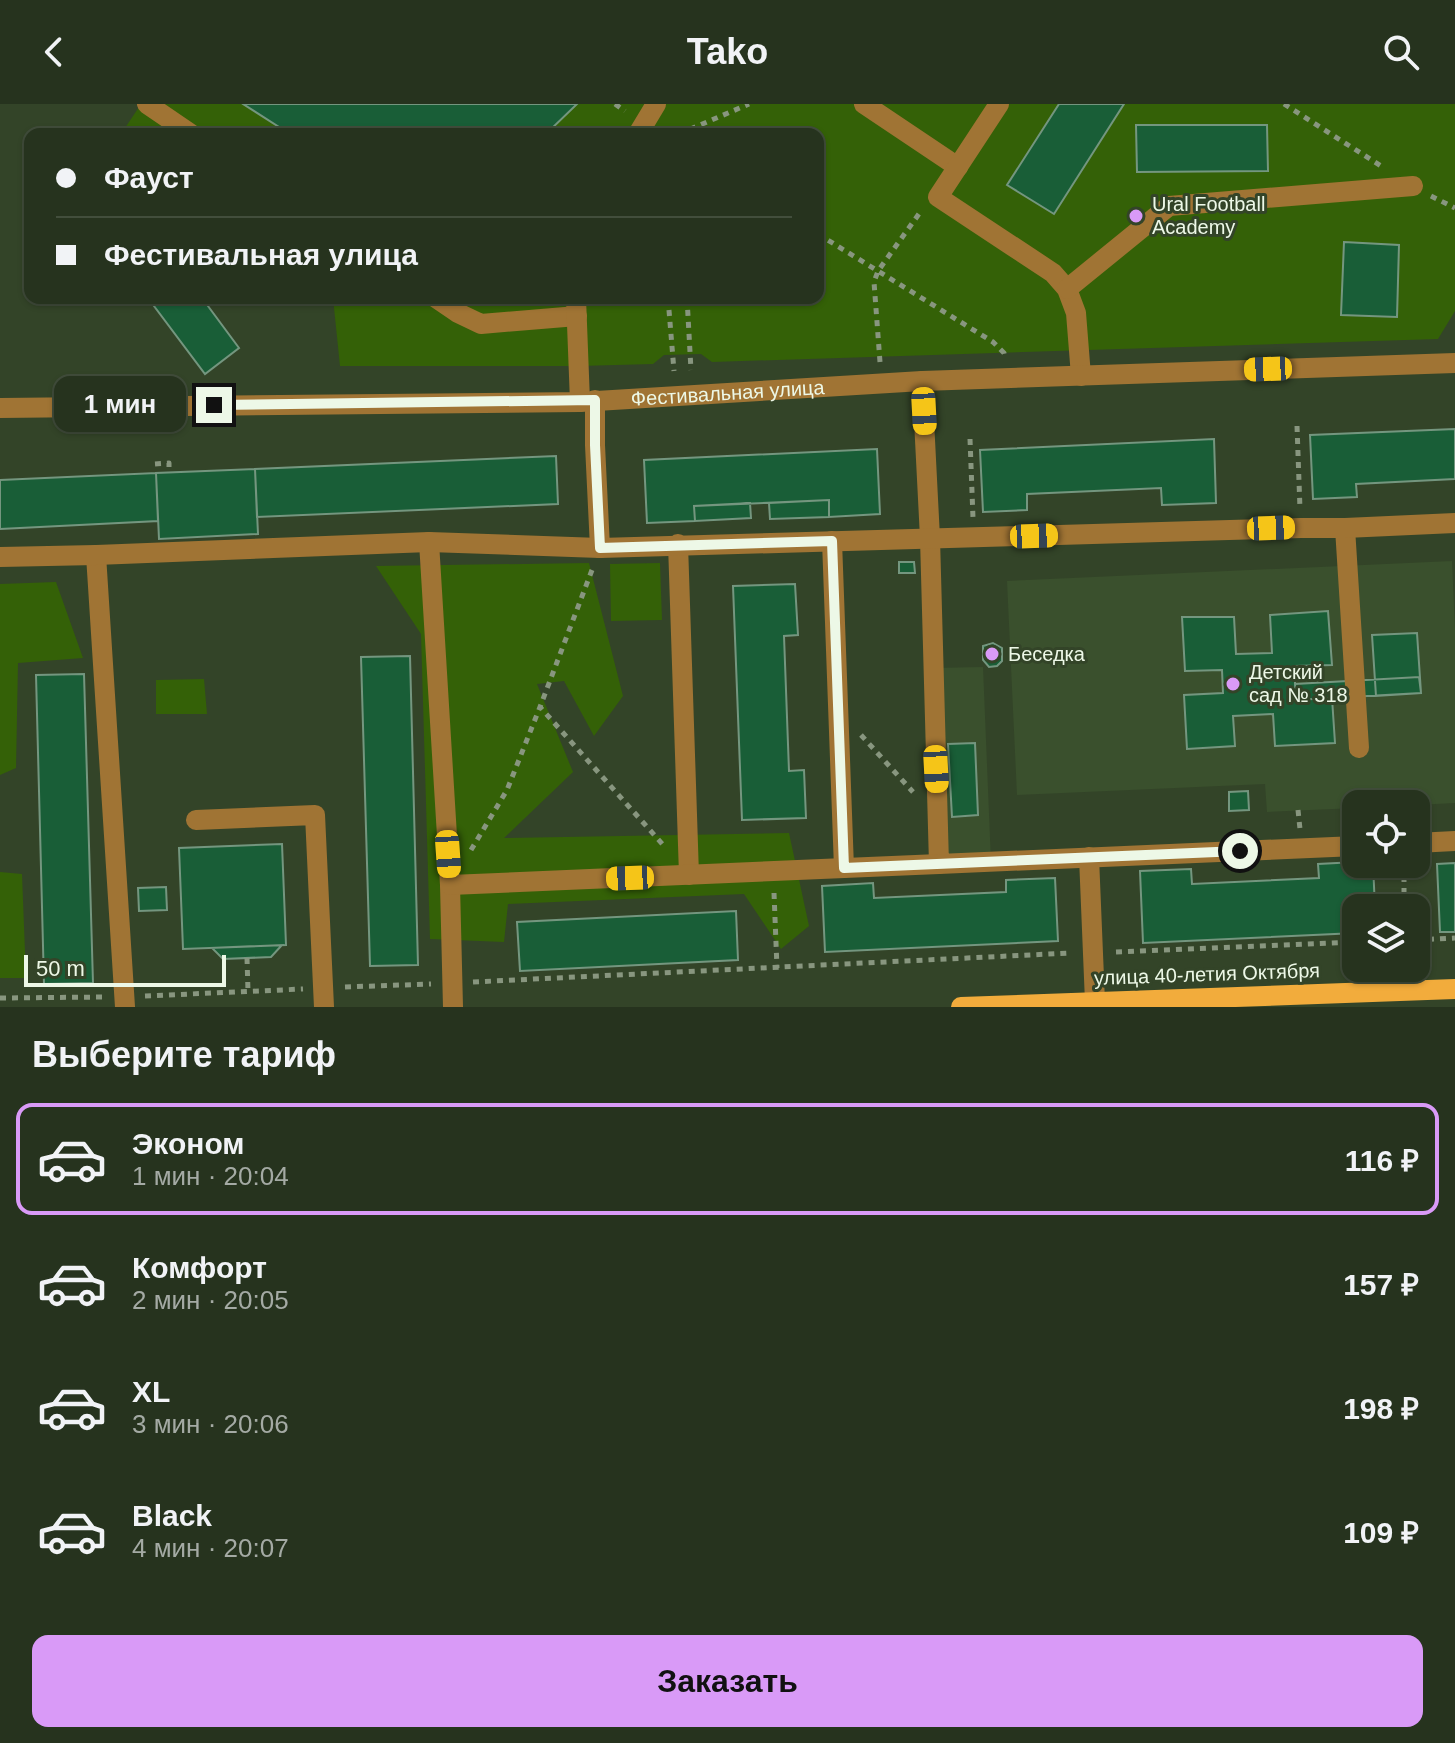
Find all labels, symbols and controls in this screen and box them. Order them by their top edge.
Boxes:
icon: back [32,30,76,74]
icon: search [1379,30,1423,74]
text: Tako [687,31,768,72]
text: Фауст [104,161,194,194]
place label: Ural Football Academy [1152,193,1265,238]
marker: Ural Football Academy [1127,207,1145,225]
text: Фестивальная улица [104,238,418,271]
car [1244,356,1292,382]
street label: Фестивальная улица [630,376,826,410]
callout: 1 мин [54,377,186,433]
car [911,386,937,436]
route end [196,387,232,423]
text: 1 мин [84,389,156,419]
car [1247,515,1295,541]
car [1010,523,1058,549]
place label: Беседка [1008,643,1086,665]
marker: Беседка [983,645,1001,663]
place label: Детский сад № 318 [1249,661,1348,706]
marker: Детский сад № 318 [1224,675,1242,693]
car [923,744,949,794]
map controls [1342,790,1430,982]
button: locate [1342,790,1430,878]
car [434,829,462,879]
route start [1222,833,1258,869]
car [606,865,654,891]
button: layers [1342,894,1430,982]
scale bar [24,951,226,987]
text: 50 m [36,956,85,981]
street label: улица 40-летия Октября [1094,959,1320,989]
text: Выберите тариф [32,1034,336,1075]
icon: car [36,1123,108,1195]
text: Эконом [132,1127,245,1160]
text: 116 ₽ [1345,1144,1419,1177]
text: 1 мин · 20:04 [132,1161,289,1191]
icon: car [36,1247,108,1319]
text: Комфорт [132,1251,267,1284]
text: 157 ₽ [1343,1268,1419,1301]
text: 2 мин · 20:05 [132,1285,289,1315]
icon: car [36,1371,108,1443]
text: XL [132,1375,170,1408]
text: 198 ₽ [1343,1392,1419,1425]
text: 3 мин · 20:06 [132,1409,289,1439]
icon: car [36,1495,108,1567]
text: Black [132,1499,212,1532]
text: 109 ₽ [1343,1516,1419,1549]
text: 4 мин · 20:07 [132,1533,289,1563]
button: Заказать [32,1635,1423,1727]

